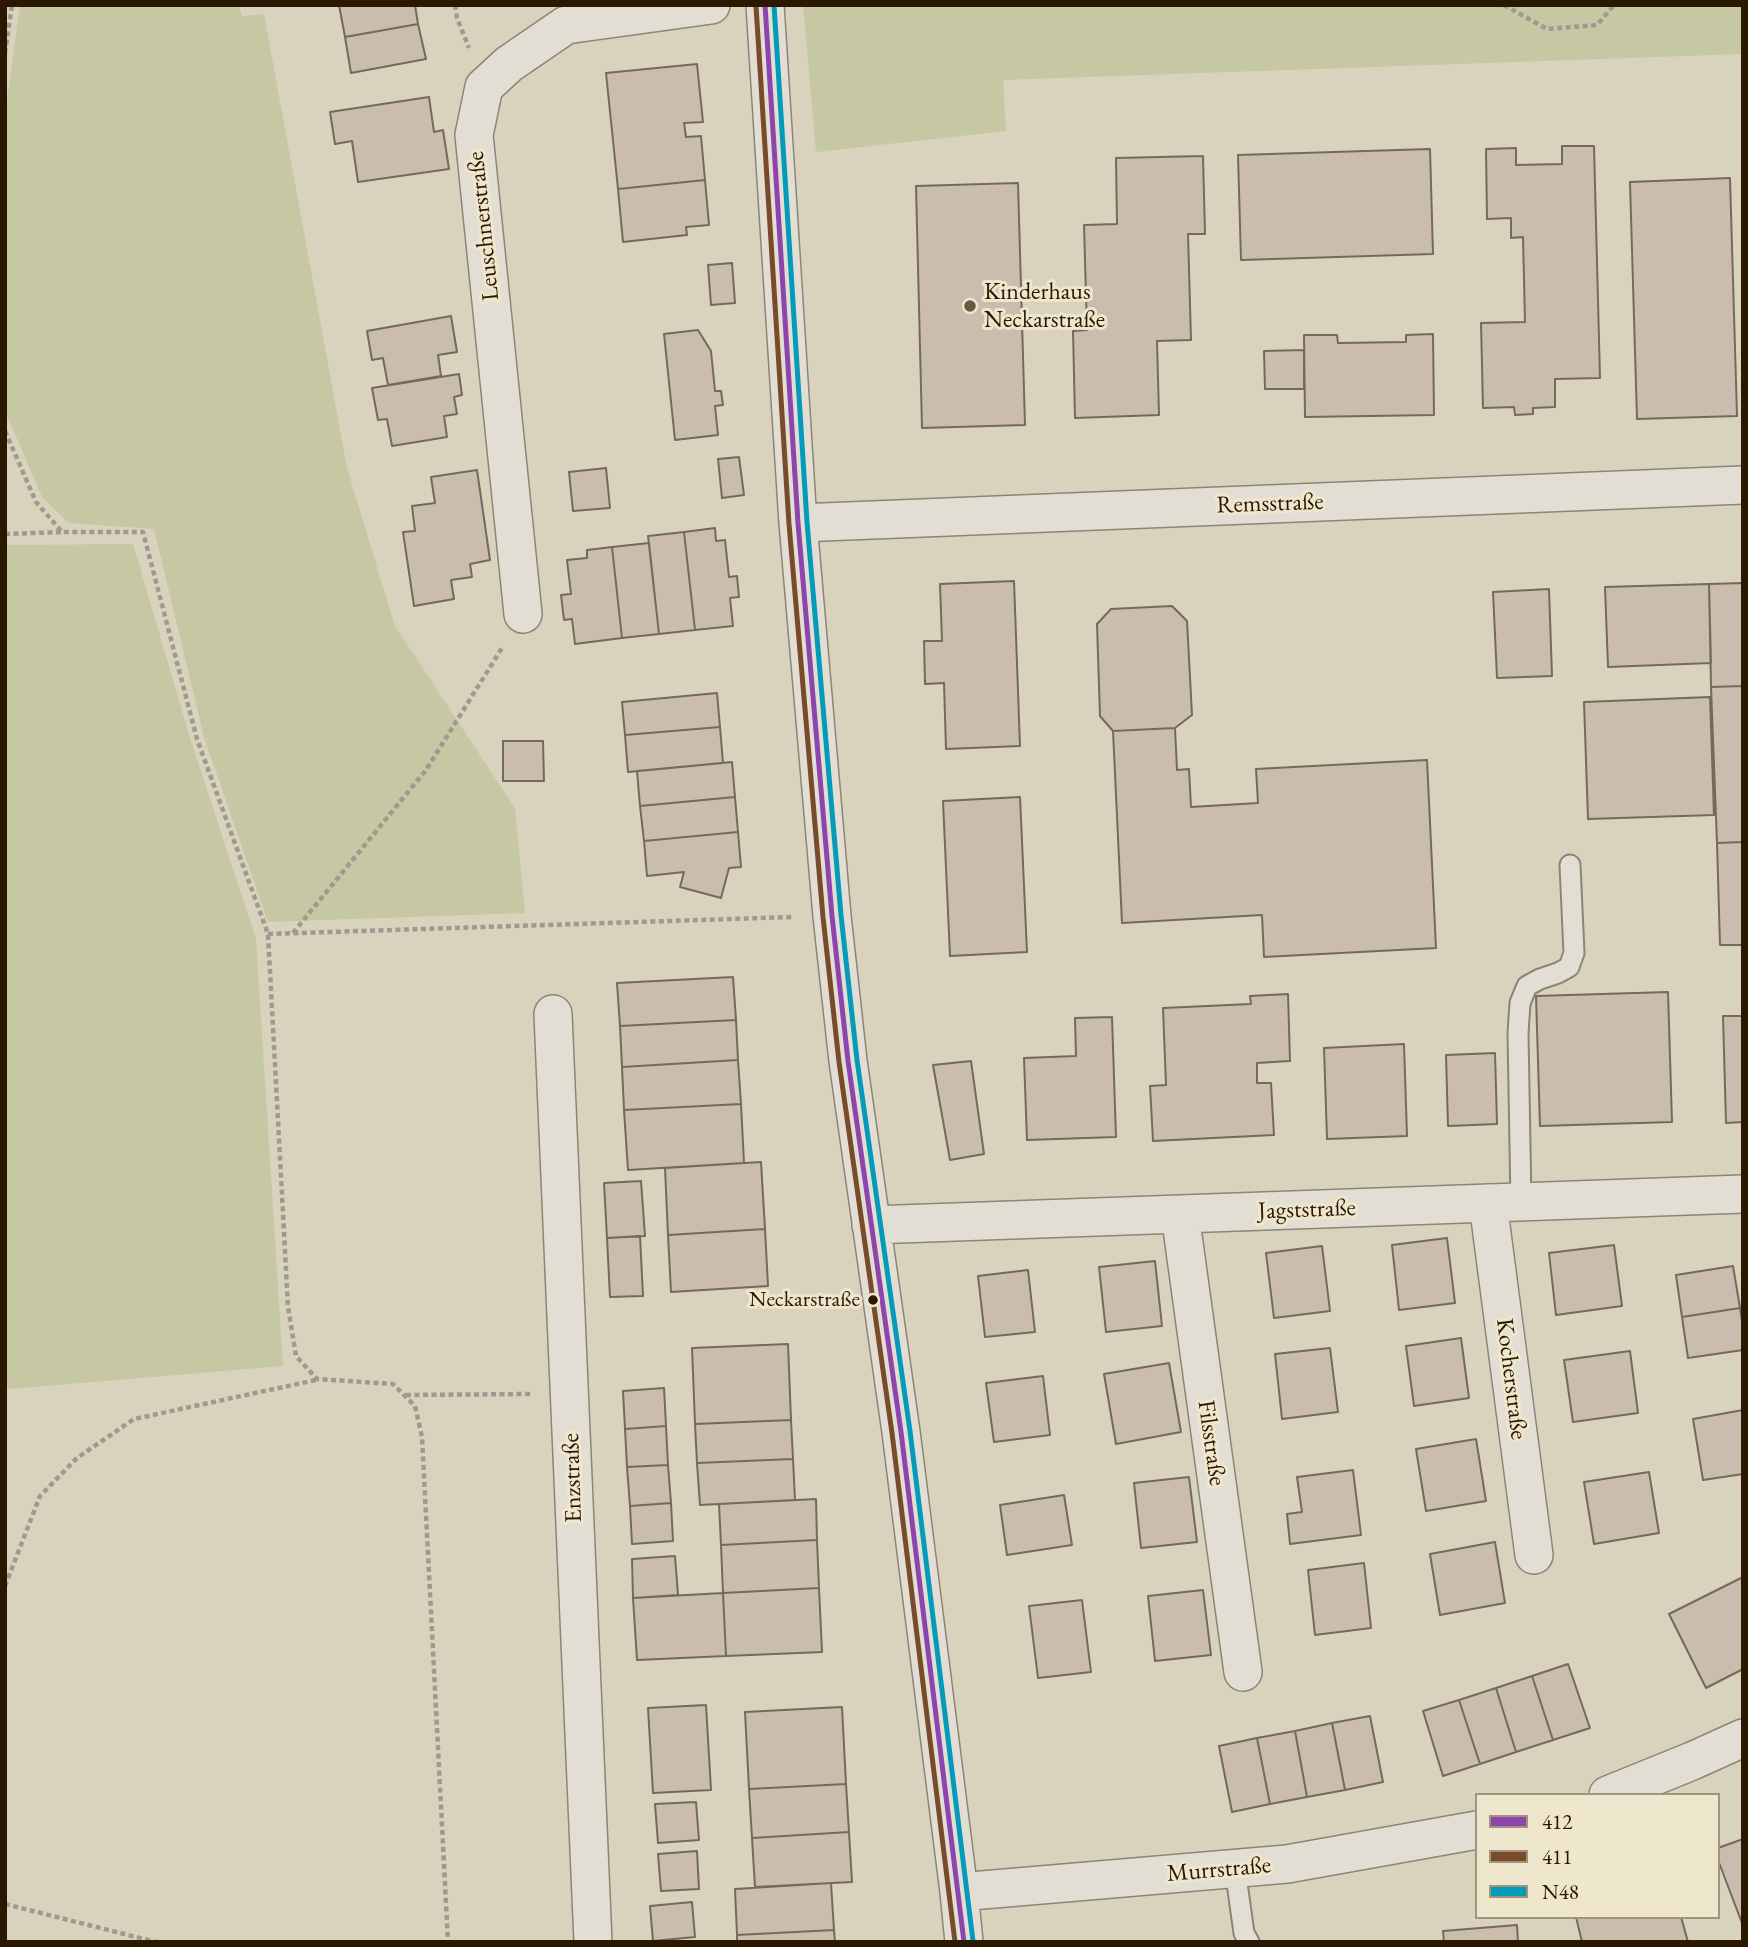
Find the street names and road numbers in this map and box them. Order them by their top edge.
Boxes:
street label: Leuschnerstraße [462,150,506,302]
street label: Remsstraße [1216,488,1324,520]
street label: Jagststraße [1258,1194,1356,1226]
street label: Kocherstraße [1489,1317,1533,1441]
street label: Filsstraße [1191,1398,1231,1488]
street label: Enzstraße [557,1433,589,1523]
street label: Murrstraße [1166,1851,1272,1889]

